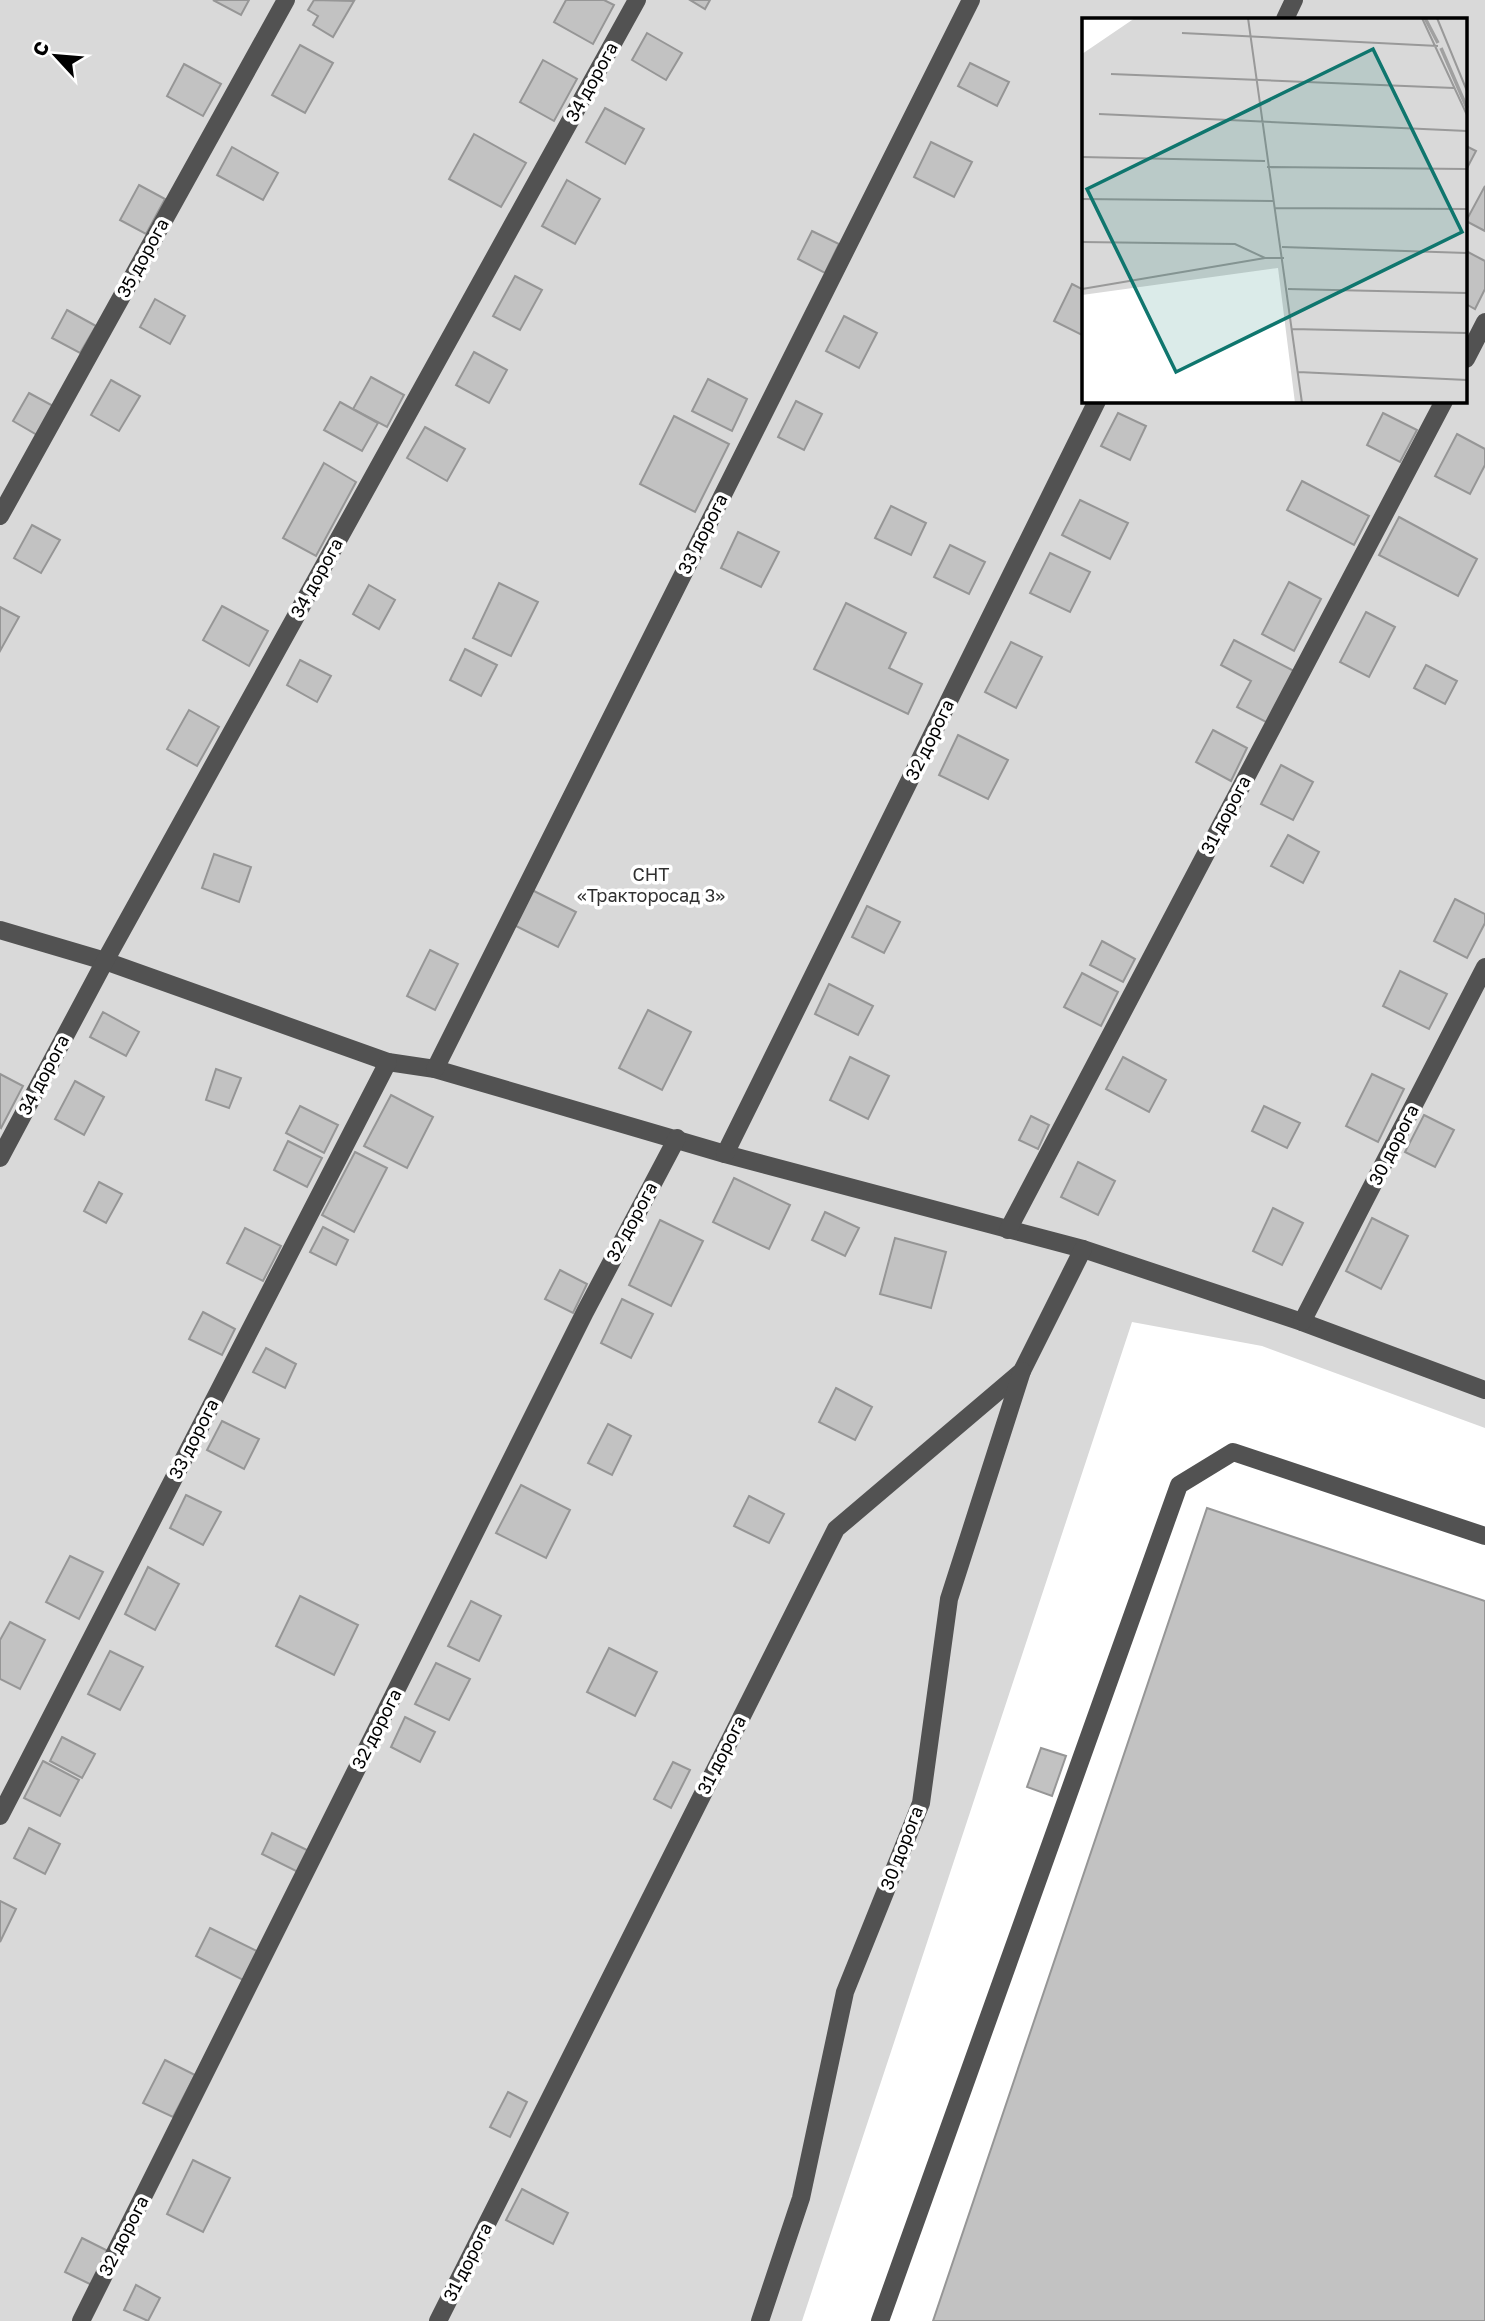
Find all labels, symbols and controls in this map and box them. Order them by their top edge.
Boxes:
inset map [1082,18,1468,402]
north arrow [21,21,91,91]
text: С [27,37,54,59]
street label: 34 дорога [560,38,622,125]
street label: 35 дорога [111,214,173,301]
street label: 33 дорога [673,490,732,577]
street label: 34 дорога [285,534,347,621]
street label: 32 дорога [900,696,958,784]
street label: 31 дорога [1195,772,1255,857]
park label: СНТ «Тракторосад 3» [577,863,725,906]
street label: 34 дорога [13,1031,73,1118]
street label: 30 дорога [1363,1100,1423,1189]
street label: 32 дорога [601,1178,661,1265]
street label: 33 дорога [164,1395,223,1482]
street label: 32 дорога [347,1685,406,1772]
street label: 31 дорога [692,1711,750,1798]
street label: 30 дорога [875,1803,927,1893]
street label: 32 дорога [94,2192,153,2279]
street label: 31 дорога [438,2218,496,2305]

